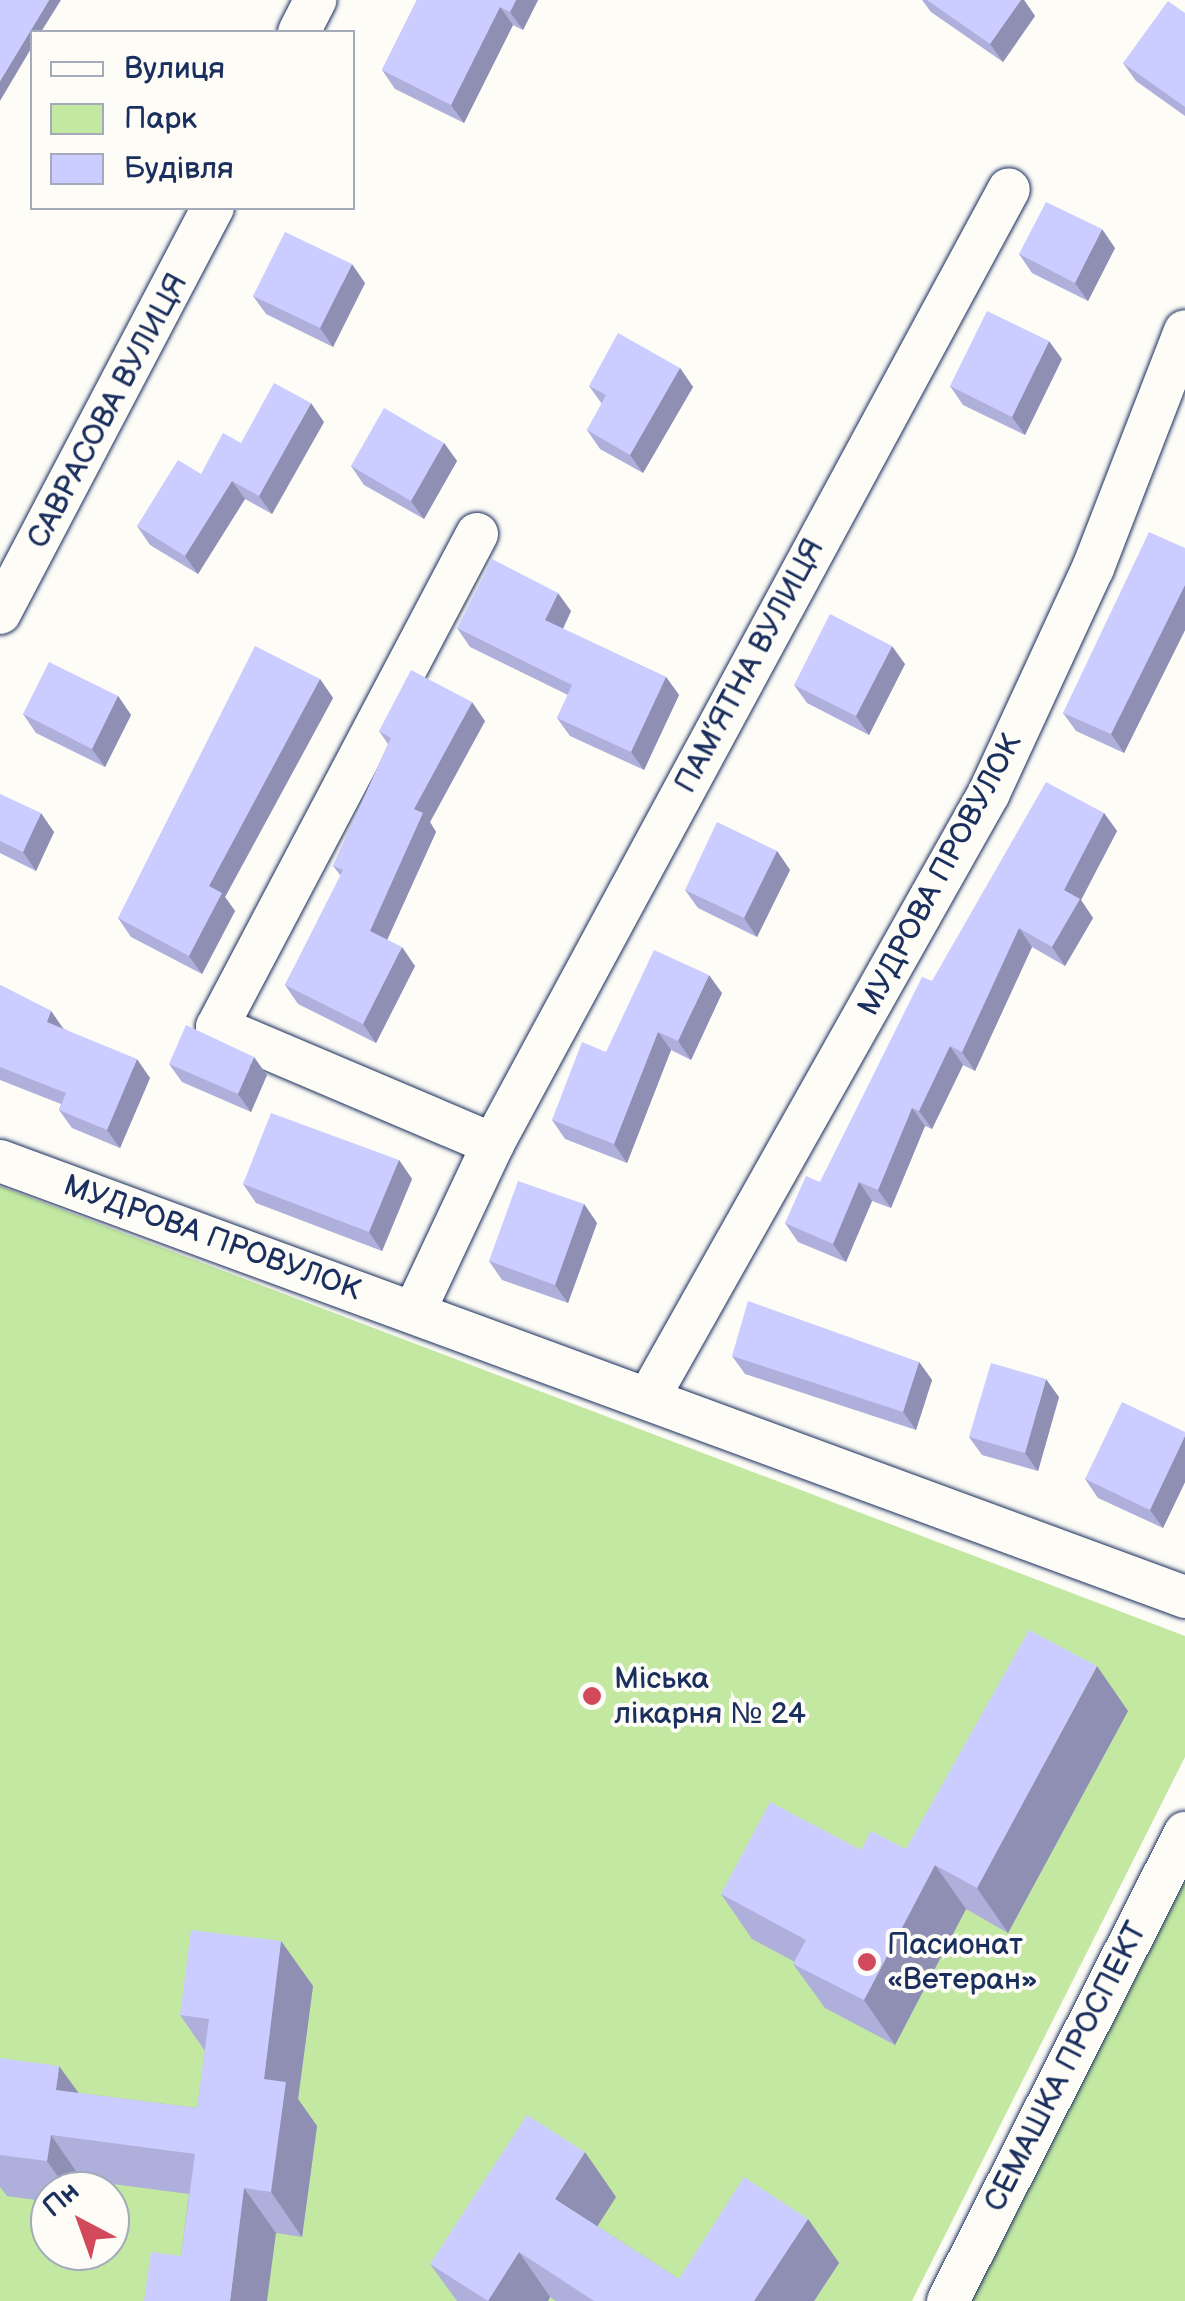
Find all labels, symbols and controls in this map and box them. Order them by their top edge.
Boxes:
legend [30,30,355,210]
text: Вулиця [124,51,225,87]
text: Парк [124,101,197,137]
text: Будівля [124,151,234,187]
street label: САВРАСОВА ВУЛИЦЯ [20,268,196,554]
street label: ПАМ’ЯТНА ВУЛИЦЯ [668,533,832,799]
street label: МУДРОВА ПРОВУЛОК [851,728,1029,1022]
street label: МУДРОВА ПРОВУЛОК [59,1168,365,1308]
place label: Міська лікарня № 24 [614,1661,806,1732]
marker: Міська лікарня № 24 [579,1683,605,1709]
street label: СЕМАШКА ПРОСПЕКТ [977,1916,1155,2218]
place label: Пасионат «Ветеран» [887,1927,1038,1998]
marker: Пасионат «Ветеран» [856,1951,878,1973]
north arrow [30,2171,130,2271]
text: Пн [36,2175,86,2224]

